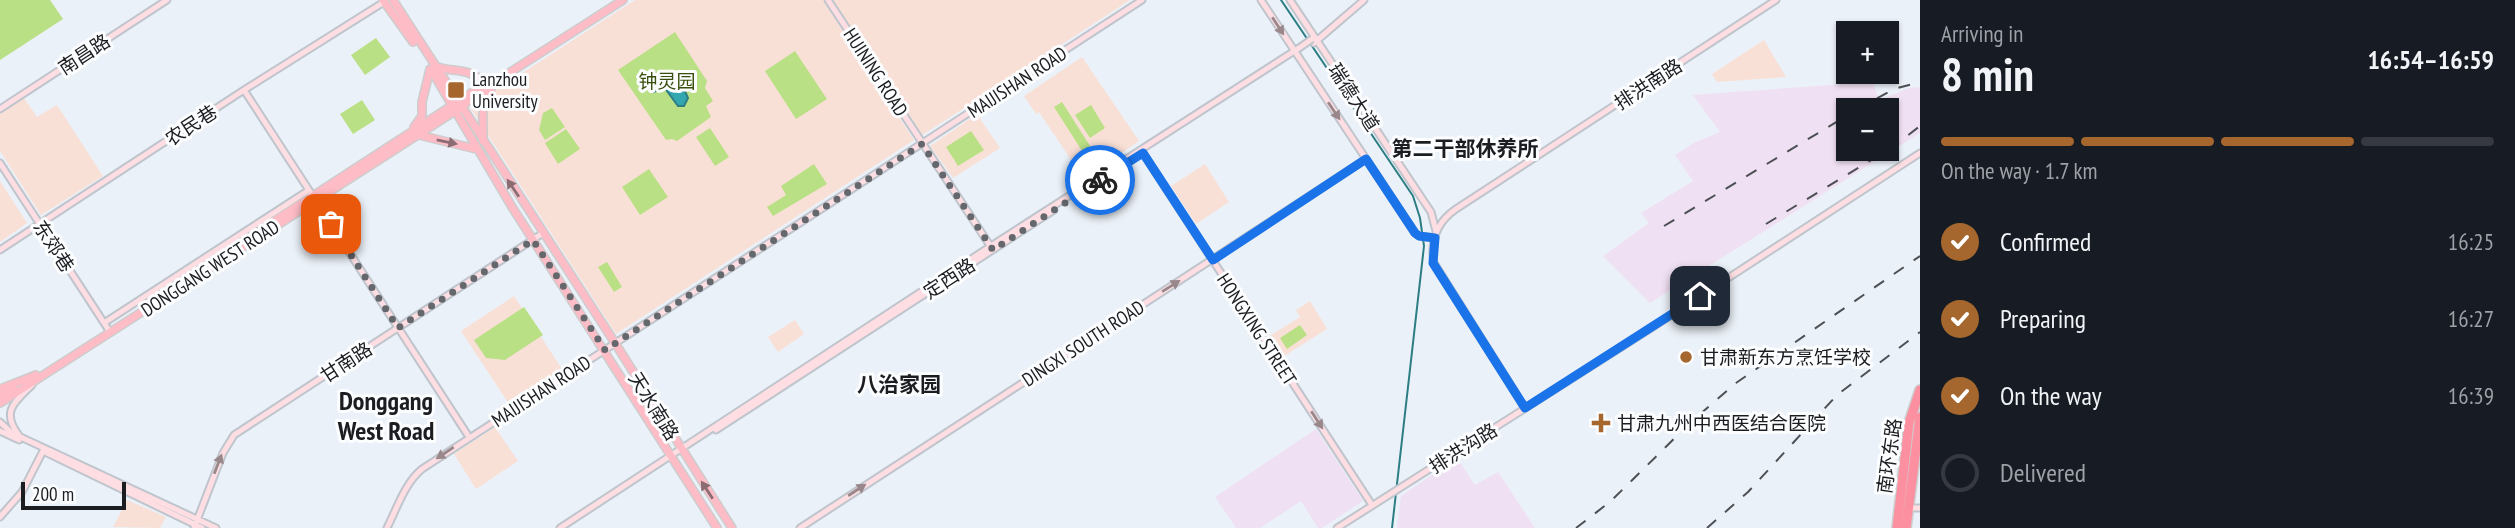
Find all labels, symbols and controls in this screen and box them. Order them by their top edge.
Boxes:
one-way arrow [1271,16,1284,35]
text: Arriving in [1941,19,2023,48]
map controls [1836,21,1899,161]
button: + [1836,21,1899,84]
street label: HUINING ROAD [839,23,913,121]
street label: 南昌路 [54,28,114,80]
street label: MAIJISHAN ROAD [963,41,1071,123]
text: 16:54–16:59 [2367,43,2494,76]
text: 8 min [1941,44,2034,104]
street label: 排洪南路 [1610,53,1686,115]
street label: 瑞德大道 [1323,59,1385,135]
place label: Lanzhou University [472,67,538,113]
park label: 钟灵园 [638,69,696,93]
marker: Lanzhou University [446,80,466,100]
button: − [1836,98,1899,161]
street label: 农民巷 [161,99,221,151]
one-way arrow [1327,102,1341,120]
district label: 第二干部休养所 [1392,135,1539,162]
one-way arrow [436,137,458,148]
courier [1065,145,1135,215]
text: On the way · 1.7 km [1941,156,2097,185]
icon: bike [1081,161,1119,199]
one-way arrow [507,178,520,197]
pin [301,194,361,254]
icon: bag [312,205,350,243]
street label: DONGGANG WEST ROAD [136,214,284,322]
street label: 东郊巷 [28,216,80,276]
icon: check [1941,223,1979,261]
text: Confirmed [2000,225,2091,258]
text: 16:25 [2448,227,2494,256]
street label: 定西路 [919,252,979,304]
pin [1670,266,1730,326]
street label: HONGXING STREET [1212,269,1302,390]
icon: home [1681,277,1719,315]
one-way arrow [1162,280,1181,293]
street label: DINGXI SOUTH ROAD [1017,295,1149,391]
icon: check [1941,300,1979,338]
text: Preparing [2000,302,2086,335]
text: 16:27 [2448,304,2494,333]
street label: 甘南路 [316,336,376,388]
place label: 甘肃新东方烹饪学校 [1700,345,1871,369]
marker: 甘肃新东方烹饪学校 [1678,349,1694,365]
street label: MAIJISHAN ROAD [487,350,595,432]
street label: 天水南路 [624,367,684,445]
district label: 八治家园 [857,371,941,398]
icon: check [1941,377,1979,415]
text: On the way [2000,379,2102,412]
text: 16:39 [2448,381,2494,410]
district label: Donggang West Road [337,384,434,447]
one-way arrow [1310,411,1323,430]
place label: 甘肃九州中西医结合医院 [1617,411,1826,435]
marker: 甘肃九州中西医结合医院 [1591,413,1611,433]
street label: 南环东路 [1872,417,1906,495]
street label: 排洪沟路 [1424,418,1502,478]
one-way arrow [435,447,455,460]
one-way arrow [213,454,224,475]
text: Delivered [2000,456,2086,489]
scale bar [21,479,126,511]
one-way arrow [701,480,714,500]
text: 200 m [32,482,74,506]
one-way arrow [848,484,867,497]

